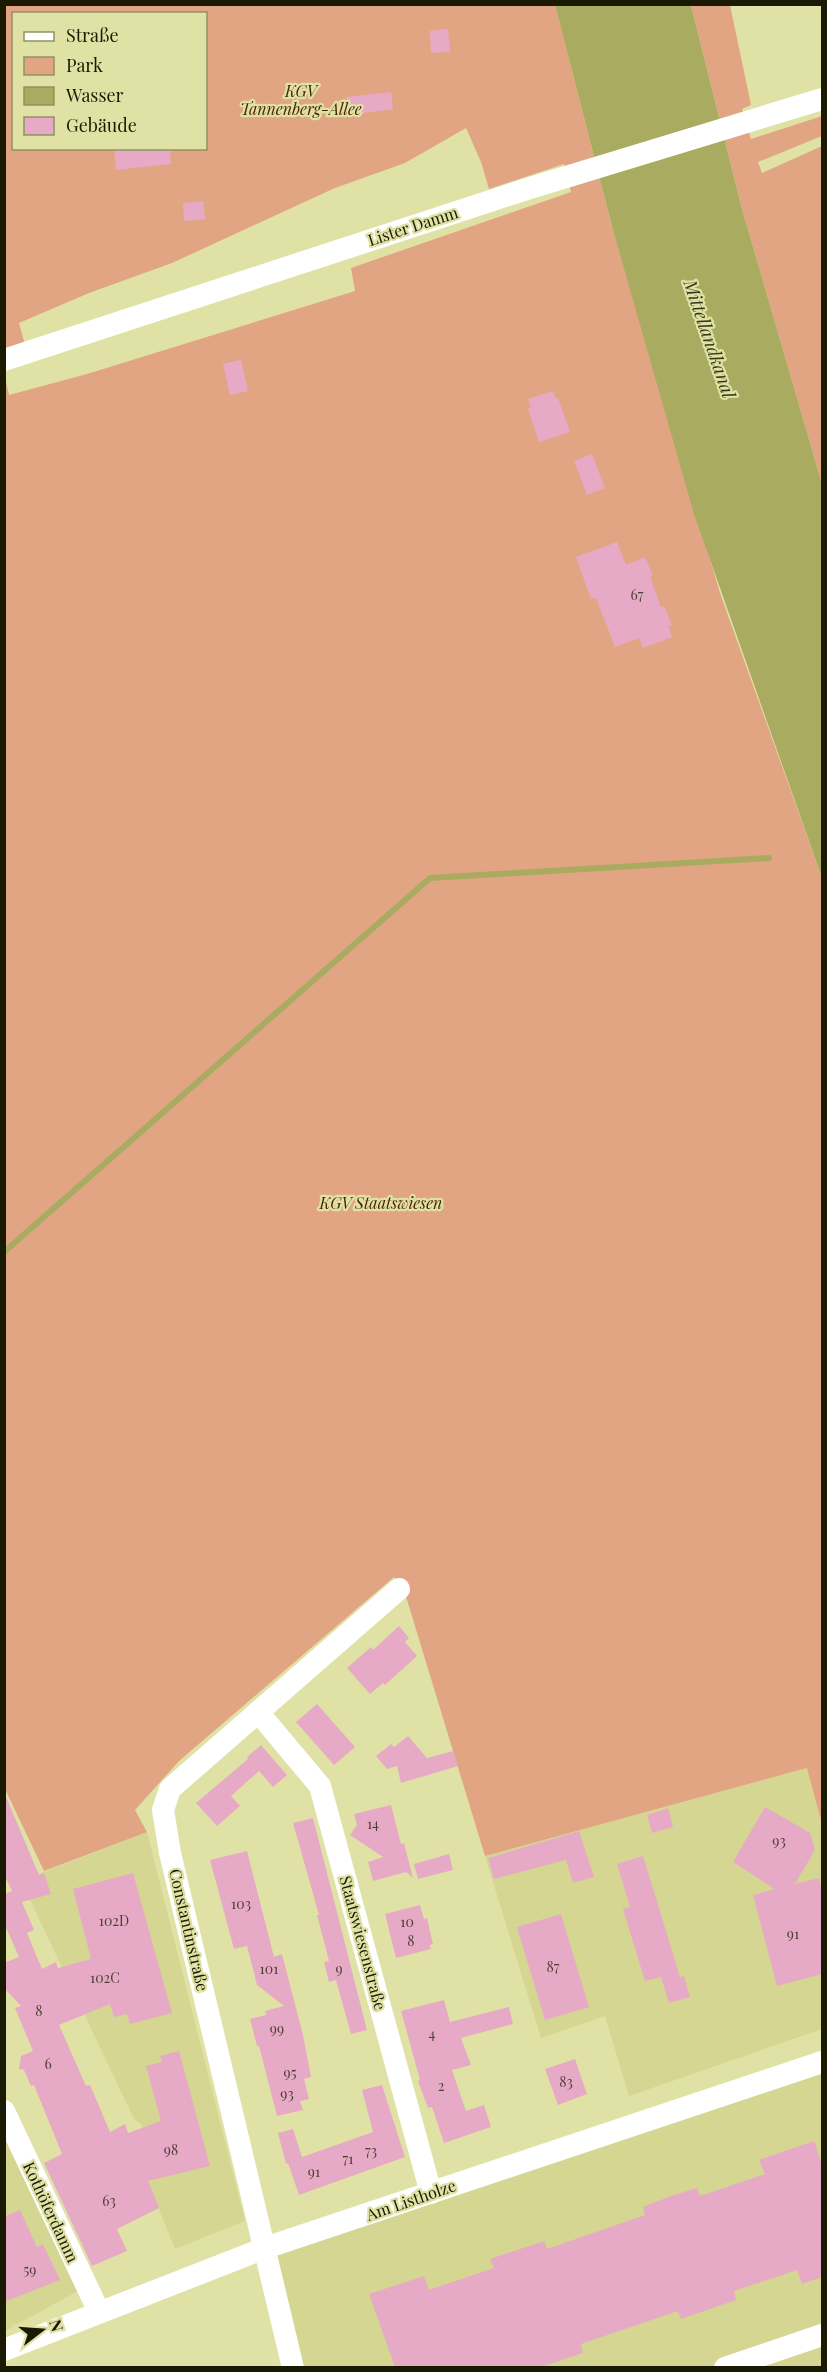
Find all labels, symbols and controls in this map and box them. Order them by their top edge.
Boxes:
legend [12,12,207,150]
text: Straße [66,23,119,47]
text: Park [66,53,103,77]
park label: KGV Tannenberg-Allee [240,80,362,119]
text: Wasser [65,83,124,107]
text: Gebäude [66,113,137,137]
street label: Lister Damm [365,201,461,250]
water label: Mittellandkanal [678,275,742,402]
house number: 67 [631,585,644,604]
park label: KGV Staatswiesen [319,1192,442,1213]
house number: 14 [367,1814,379,1833]
house number: 93 [772,1831,786,1850]
street label: Constantinstraße [165,1867,214,1993]
street label: Staatswiesenstraße [335,1873,392,2012]
house number: 103 [231,1894,251,1913]
house number: 102D [99,1911,129,1930]
house number: 10 [400,1912,414,1931]
house number: 91 [787,1924,799,1943]
house number: 8 [407,1931,415,1950]
house number: 87 [547,1957,560,1976]
house number: 101 [260,1959,278,1978]
house number: 9 [335,1959,343,1978]
house number: 102C [90,1968,120,1987]
house number: 8 [35,2001,43,2020]
house number: 99 [270,2019,284,2038]
house number: 4 [429,2024,436,2043]
house number: 6 [44,2054,52,2073]
house number: 95 [284,2063,297,2082]
house number: 83 [559,2072,573,2091]
house number: 2 [438,2076,445,2095]
house number: 93 [280,2084,294,2103]
house number: 98 [164,2140,178,2159]
house number: 73 [365,2141,377,2160]
house number: 71 [343,2149,353,2168]
street label: Kothöferdamm [19,2158,84,2265]
house number: 91 [308,2162,320,2181]
street label: Am Listholze [362,2174,458,2225]
house number: 63 [102,2191,116,2210]
house number: 59 [24,2260,36,2279]
north arrow [12,2300,72,2360]
text: N [45,2317,69,2334]

